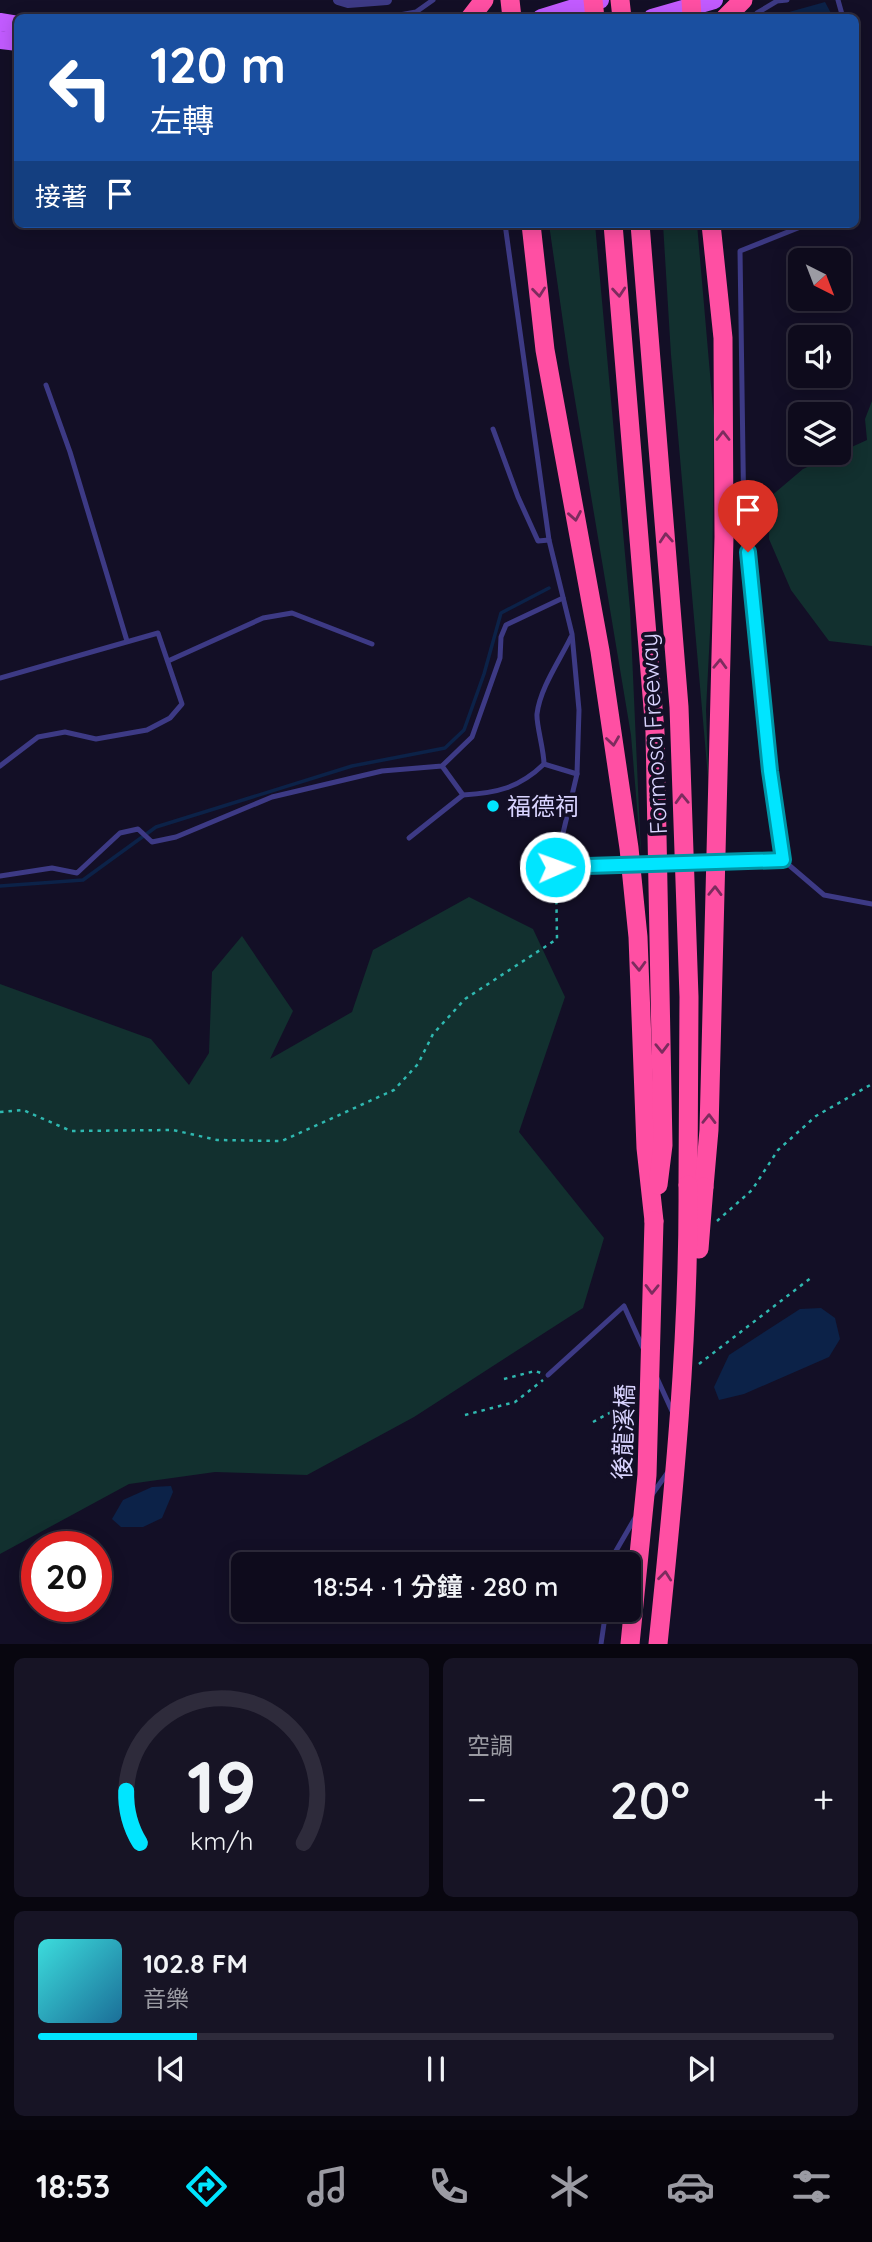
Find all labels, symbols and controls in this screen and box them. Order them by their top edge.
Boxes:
text: 120 m [150,34,286,95]
icon: left [35,42,126,133]
text: 左轉 [150,100,214,140]
icon: arrive [101,175,139,213]
text: 接著 [35,180,87,213]
north arrow [788,248,850,312]
map controls [788,248,851,465]
one-way arrow [531,286,546,298]
one-way arrow [611,287,626,298]
button: sound [788,325,851,388]
button: layers [788,402,851,465]
one-way arrow [715,431,731,441]
pin [718,480,778,552]
icon: arrive [729,491,767,529]
one-way arrow [567,510,582,522]
one-way arrow [658,533,673,544]
street label: Formosa Freeway [633,633,673,835]
one-way arrow [713,658,728,669]
one-way arrow [605,735,620,746]
place label: 福德祠 [507,791,579,821]
one-way arrow [675,793,690,804]
marker: 福德祠 [485,798,501,814]
position arrow [518,830,592,904]
one-way arrow [707,885,722,896]
one-way arrow [632,961,647,972]
one-way arrow [654,1043,670,1053]
one-way arrow [702,1113,717,1124]
one-way arrow [644,1285,660,1295]
street label: 後龍溪橋 [606,1384,640,1480]
speed limit sign: 20 [21,1531,112,1622]
text: 18:54 · 1 分鐘 · 280 m [314,1570,558,1603]
one-way arrow [657,1570,672,1581]
text: 空調 [467,1731,513,1760]
text: 19 [187,1741,256,1832]
text: 20° [609,1767,690,1832]
text: − [467,1775,487,1823]
text: + [813,1775,834,1823]
text: km/h [190,1825,253,1856]
text: 102.8 FM [143,1947,248,1980]
text: 音樂 [143,1984,189,2013]
icon: previous [152,2050,190,2088]
icon: pause [417,2050,455,2088]
icon: next [682,2050,720,2088]
icon: directions [182,2162,231,2211]
icon: music [303,2162,352,2211]
icon: phone [424,2162,473,2211]
icon: climate [545,2162,594,2211]
icon: car [666,2162,715,2211]
icon: filters [787,2162,836,2211]
text: 18:53 [36,2166,110,2206]

